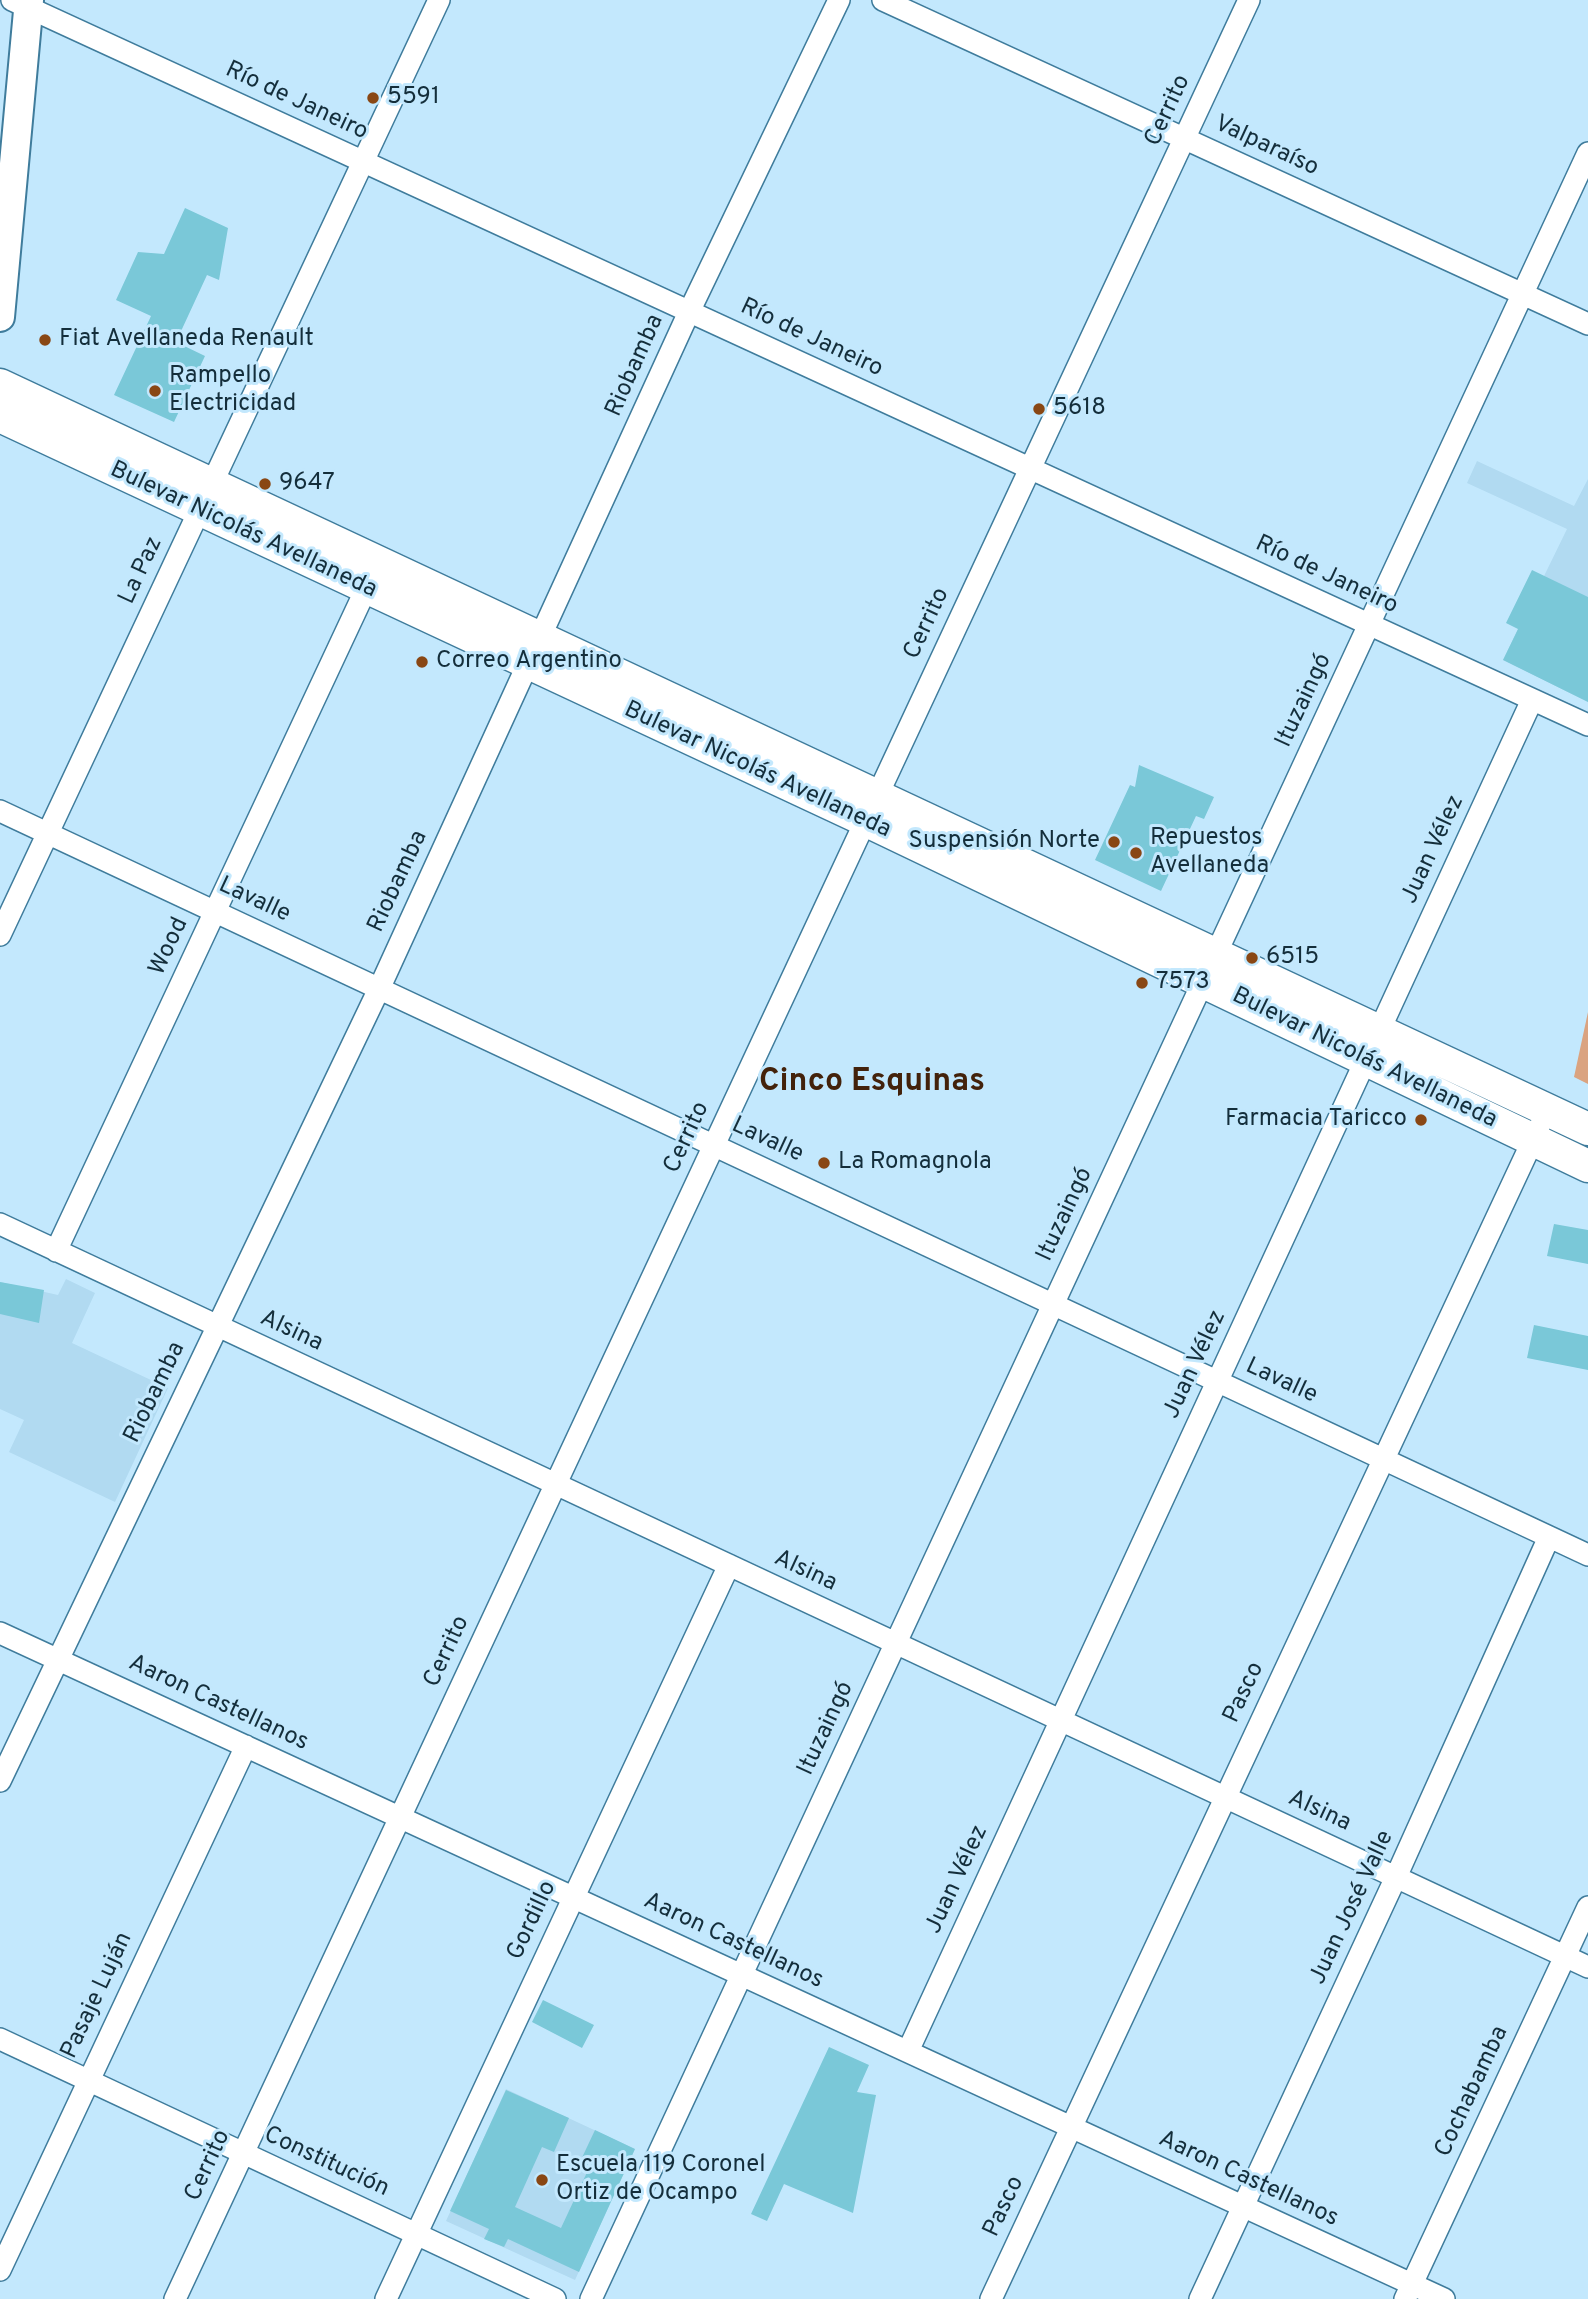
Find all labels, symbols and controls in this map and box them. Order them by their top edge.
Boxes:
street label: Río de Janeiro [220,56,372,148]
street label: Cerrito [1140,71,1198,151]
place label: 5591 [387,84,440,112]
marker: 5591 [365,90,381,106]
street label: Valparaíso [1209,110,1323,184]
street label: Río de Janeiro [735,293,887,385]
street label: Riobamba [601,310,671,422]
place label: Fiat Avellaneda Renault [59,326,314,354]
marker: Fiat Avellaneda Renault [37,332,53,348]
place label: Rampello Electricidad [169,363,296,419]
marker: Rampello Electricidad [147,383,163,399]
place label: 5618 [1053,395,1106,423]
marker: 5618 [1031,401,1047,417]
street label: Bulevar Nicolás Avellaneda [105,456,381,606]
place label: 9647 [279,470,335,498]
marker: 9647 [257,476,273,492]
street label: Río de Janeiro [1250,530,1402,622]
street label: La Paz [114,533,170,609]
street label: Cerrito [899,584,957,664]
place label: Correo Argentino [436,648,622,676]
street label: Ituzaingó [1271,649,1339,753]
marker: Correo Argentino [414,654,430,670]
street label: Bulevar Nicolás Avellaneda [619,696,895,846]
street label: Juan Vélez [1396,791,1472,909]
place label: Repuestos Avellaneda [1150,825,1269,881]
street label: Riobamba [363,827,435,937]
place label: Suspensión Norte [909,828,1100,856]
marker: Suspensión Norte [1106,834,1122,850]
marker: Repuestos Avellaneda [1128,845,1144,861]
street label: Lavalle [214,872,294,930]
street label: Wood [144,913,196,981]
place label: 6515 [1266,944,1319,972]
marker: 6515 [1244,950,1260,966]
place label: 7573 [1156,969,1210,997]
marker: 7573 [1134,975,1150,991]
street label: Bulevar Nicolás Avellaneda [1227,982,1501,1136]
district label: Cinco Esquinas [759,1065,985,1103]
street label: Cerrito [659,1098,717,1178]
place label: Farmacia Taricco [1225,1106,1407,1134]
street label: Lavalle [727,1112,807,1170]
marker: Farmacia Taricco [1413,1112,1429,1128]
place label: La Romagnola [838,1149,992,1177]
marker: La Romagnola [816,1155,832,1171]
street label: Ituzaingó [1032,1163,1100,1267]
street label: Alsina [255,1305,327,1359]
street label: Juan Vélez [1158,1306,1234,1424]
street label: Riobamba [119,1338,193,1448]
street label: Lavalle [1241,1353,1321,1411]
street label: Alsina [769,1545,841,1599]
street label: Cerrito [419,1612,477,1692]
street label: Aaron Castellanos [124,1650,312,1758]
street label: Pasco [1218,1658,1272,1728]
street label: Ituzaingó [793,1677,861,1781]
street label: Alsina [1283,1785,1355,1839]
street label: Juan Vélez [920,1821,996,1939]
street label: Juan José Valle [1305,1826,1401,1990]
street label: Gordillo [502,1877,564,1965]
street label: Aaron Castellanos [639,1888,827,1996]
street label: Pasaje Luján [56,1928,140,2064]
street label: Cochabamba [1430,2022,1516,2162]
street label: Constitución [259,2121,393,2205]
street label: Cerrito [180,2126,238,2206]
street label: Aaron Castellanos [1154,2126,1342,2234]
place label: Escuela 119 Coronel Ortiz de Ocampo [556,2152,765,2208]
marker: Escuela 119 Coronel Ortiz de Ocampo [534,2172,550,2188]
street label: Pasco [978,2172,1032,2242]

